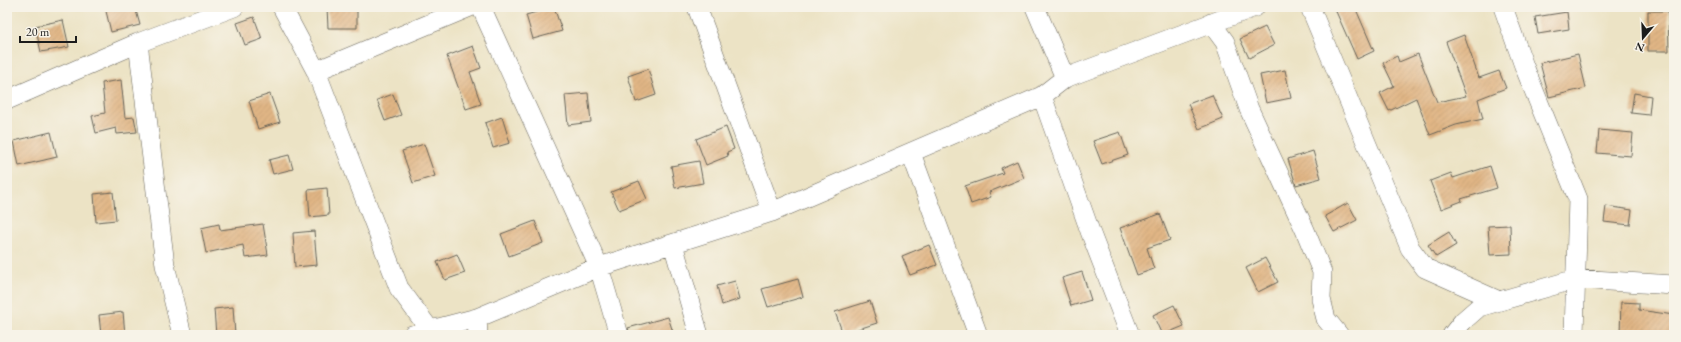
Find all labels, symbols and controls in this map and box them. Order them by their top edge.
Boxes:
scale bar [20,18,76,44]
north arrow [1623,18,1663,58]
text: 20 m [26,24,50,40]
text: N [1633,39,1646,56]

